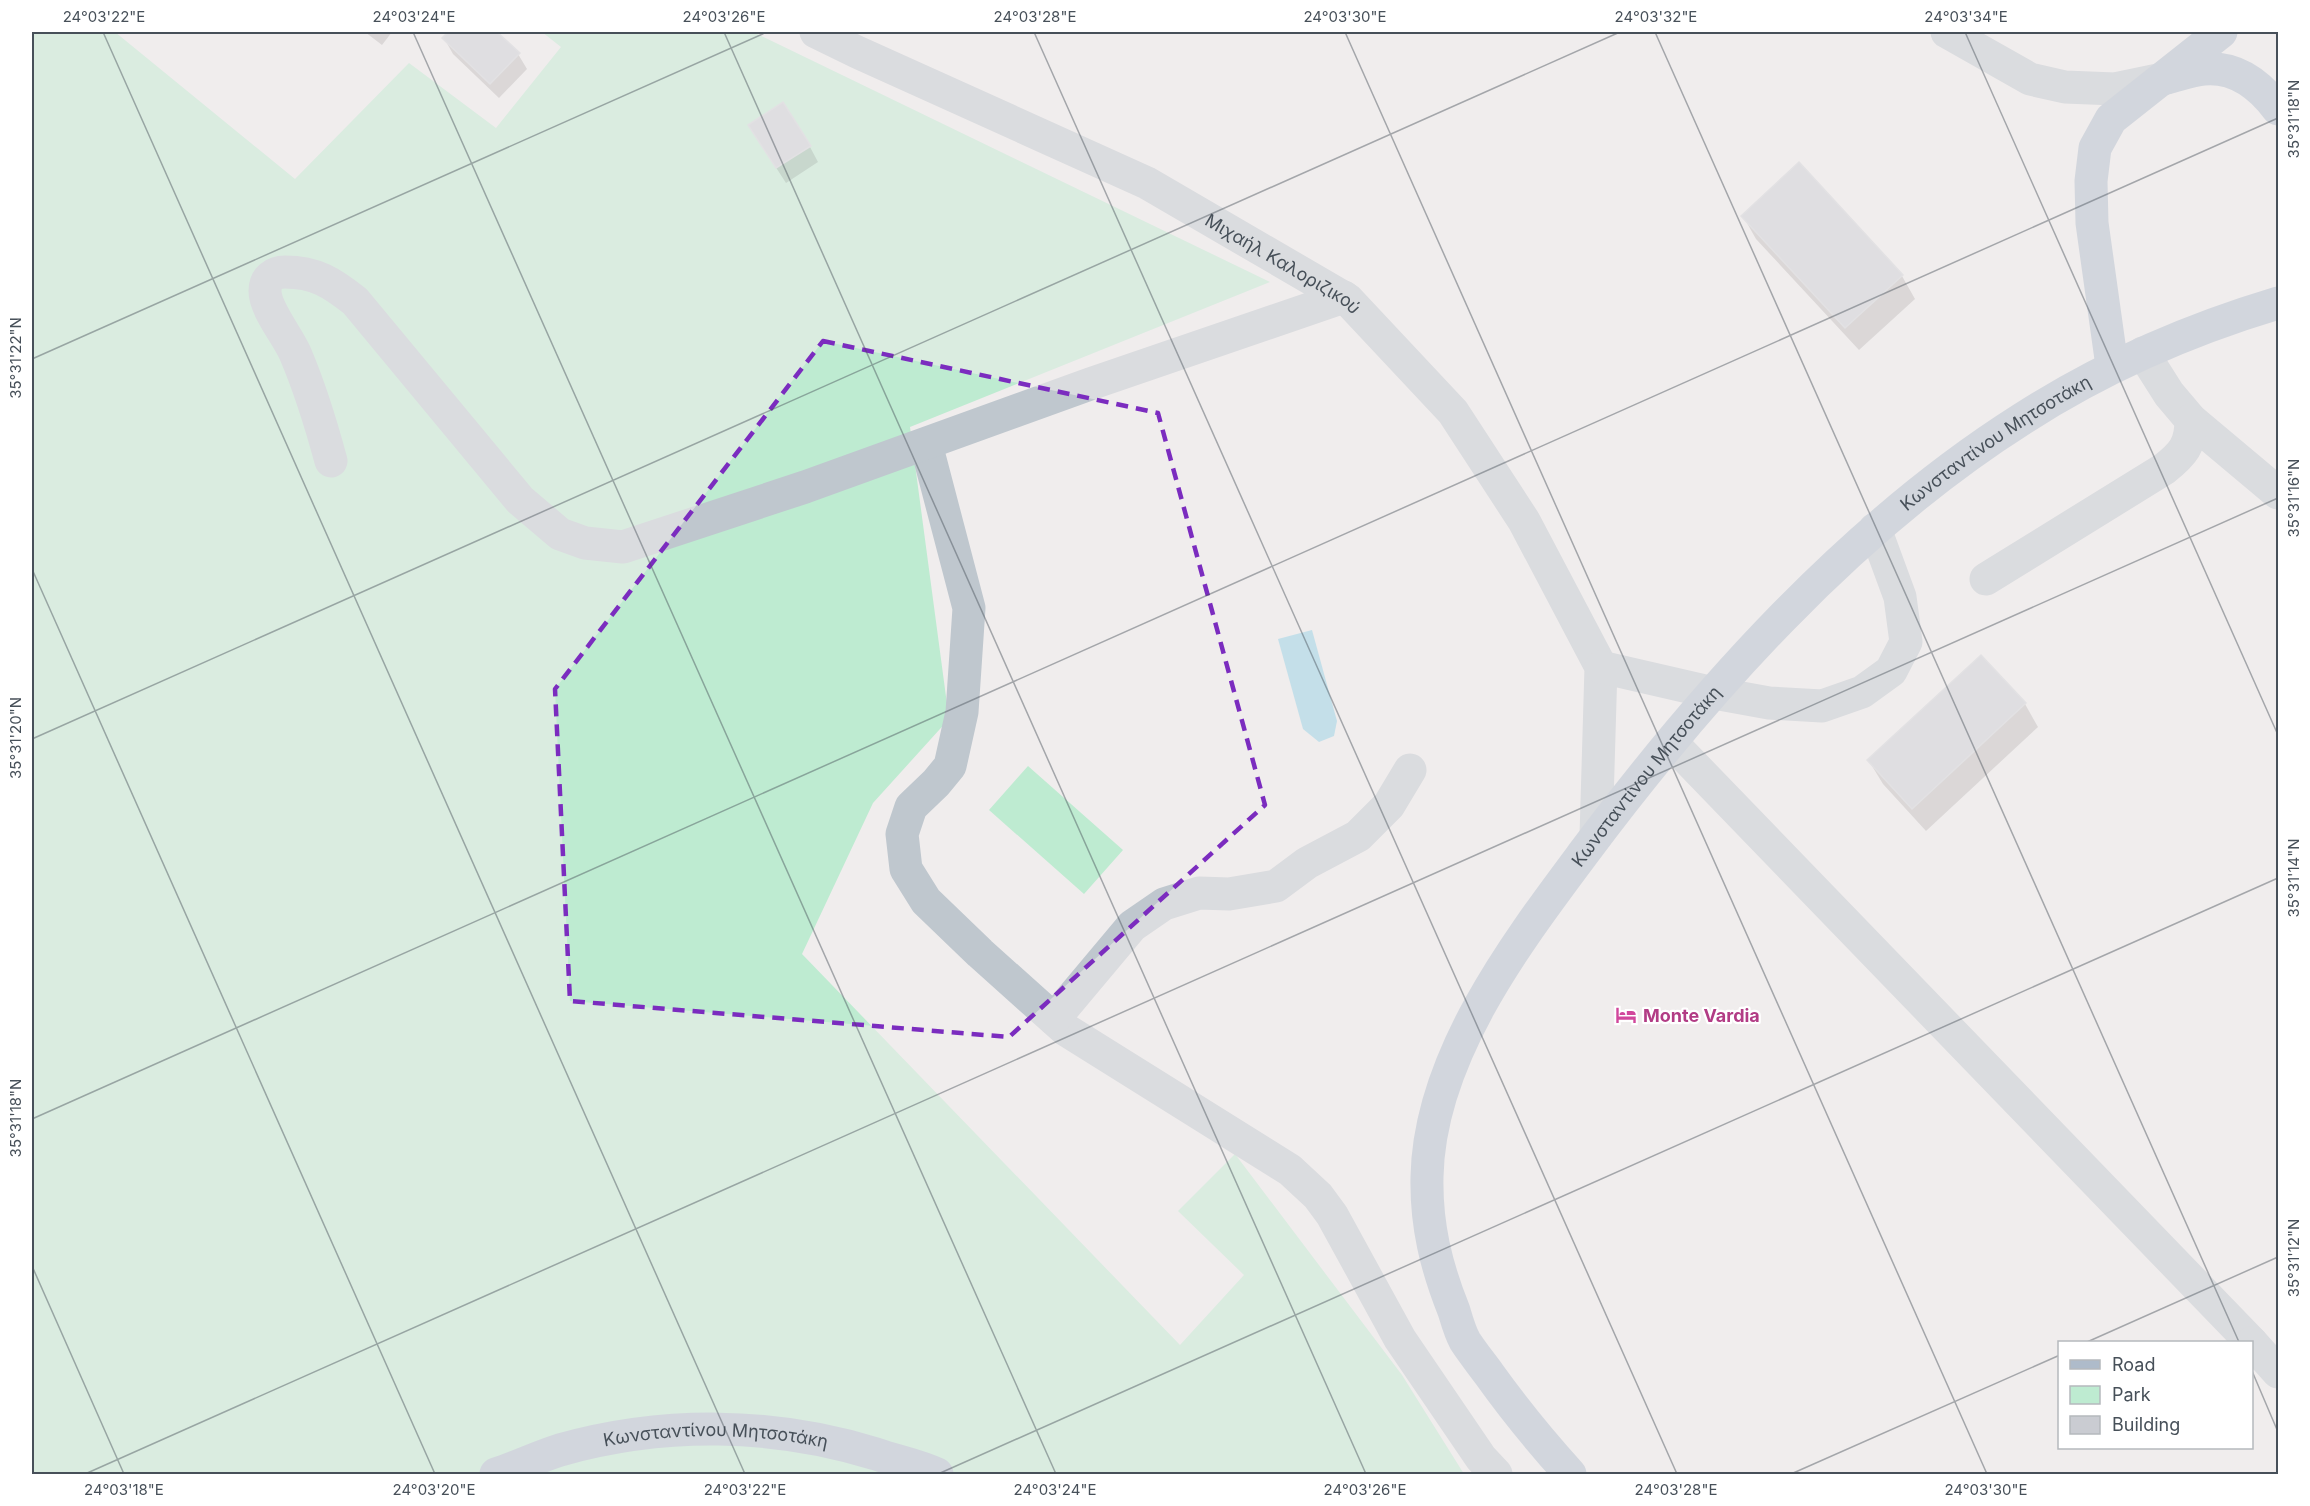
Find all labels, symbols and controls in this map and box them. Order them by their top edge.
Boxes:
text: 24°03'22"E [63,7,145,26]
text: 24°03'24"E [373,7,455,26]
text: 24°03'26"E [683,7,765,26]
text: 24°03'28"E [994,7,1076,26]
text: 24°03'30"E [1303,7,1387,26]
text: 24°03'32"E [1615,7,1697,26]
text: 24°03'34"E [1924,7,2008,26]
text: 35°31'18"N [2284,80,2303,158]
street label: Μιχαήλ Καλοριζικού [1202,209,1365,318]
text: 35°31'22"N [6,317,25,399]
street label: Κωνσταντίνου Μητσοτάκη [1896,370,2094,515]
text: 35°31'16"N [2284,459,2303,537]
street label: Κωνσταντίνου Μητσοτάκη [1567,681,1725,870]
text: 35°31'20"N [6,697,25,779]
text: 35°31'14"N [2284,838,2303,918]
hotel icon: Monte Vardia [1614,1003,1638,1027]
place label: Monte Vardia [1643,1005,1760,1026]
text: 35°31'18"N [6,1079,25,1157]
text: 35°31'12"N [2284,1219,2303,1297]
legend [2058,1341,2253,1449]
text: Road [2112,1354,2155,1375]
text: Park [2112,1384,2151,1405]
text: Building [2112,1414,2180,1435]
street label: Κωνσταντίνου Μητσοτάκη [601,1419,830,1452]
text: 24°03'18"E [84,1480,164,1499]
text: 24°03'20"E [393,1480,475,1499]
text: 24°03'22"E [704,1480,786,1499]
text: 24°03'24"E [1014,1480,1096,1499]
text: 24°03'26"E [1324,1480,1406,1499]
text: 24°03'28"E [1635,1480,1717,1499]
text: 24°03'30"E [1944,1480,2028,1499]

